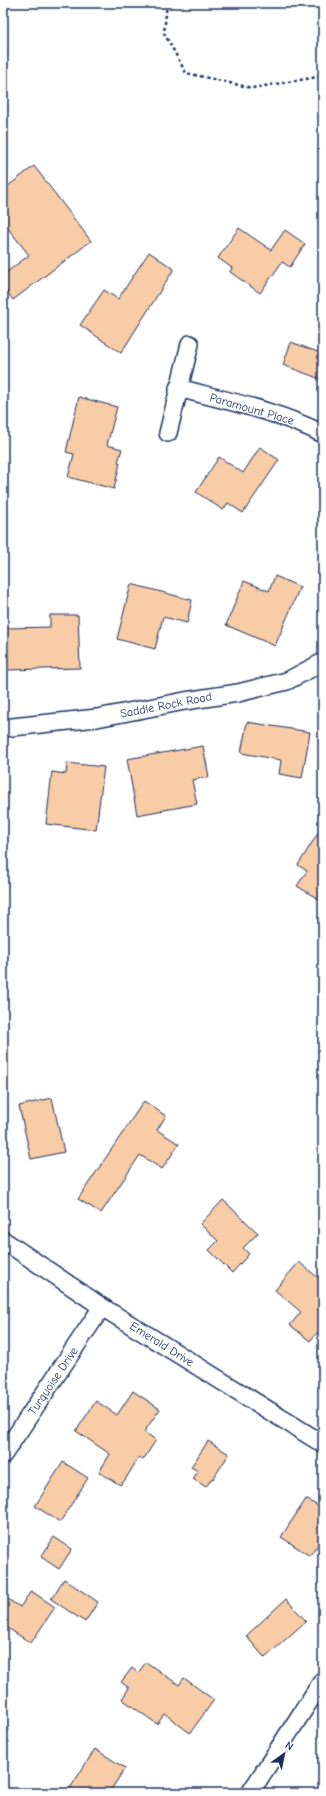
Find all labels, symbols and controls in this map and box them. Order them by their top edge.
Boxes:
street label: Paramount Place [208,390,296,428]
street label: Saddle Rock Road [119,689,213,721]
street label: Emerald Drive [127,1319,197,1369]
street label: Turquoise Drive [25,1344,81,1418]
north arrow [264,1734,304,1774]
text: N [283,1739,296,1753]

